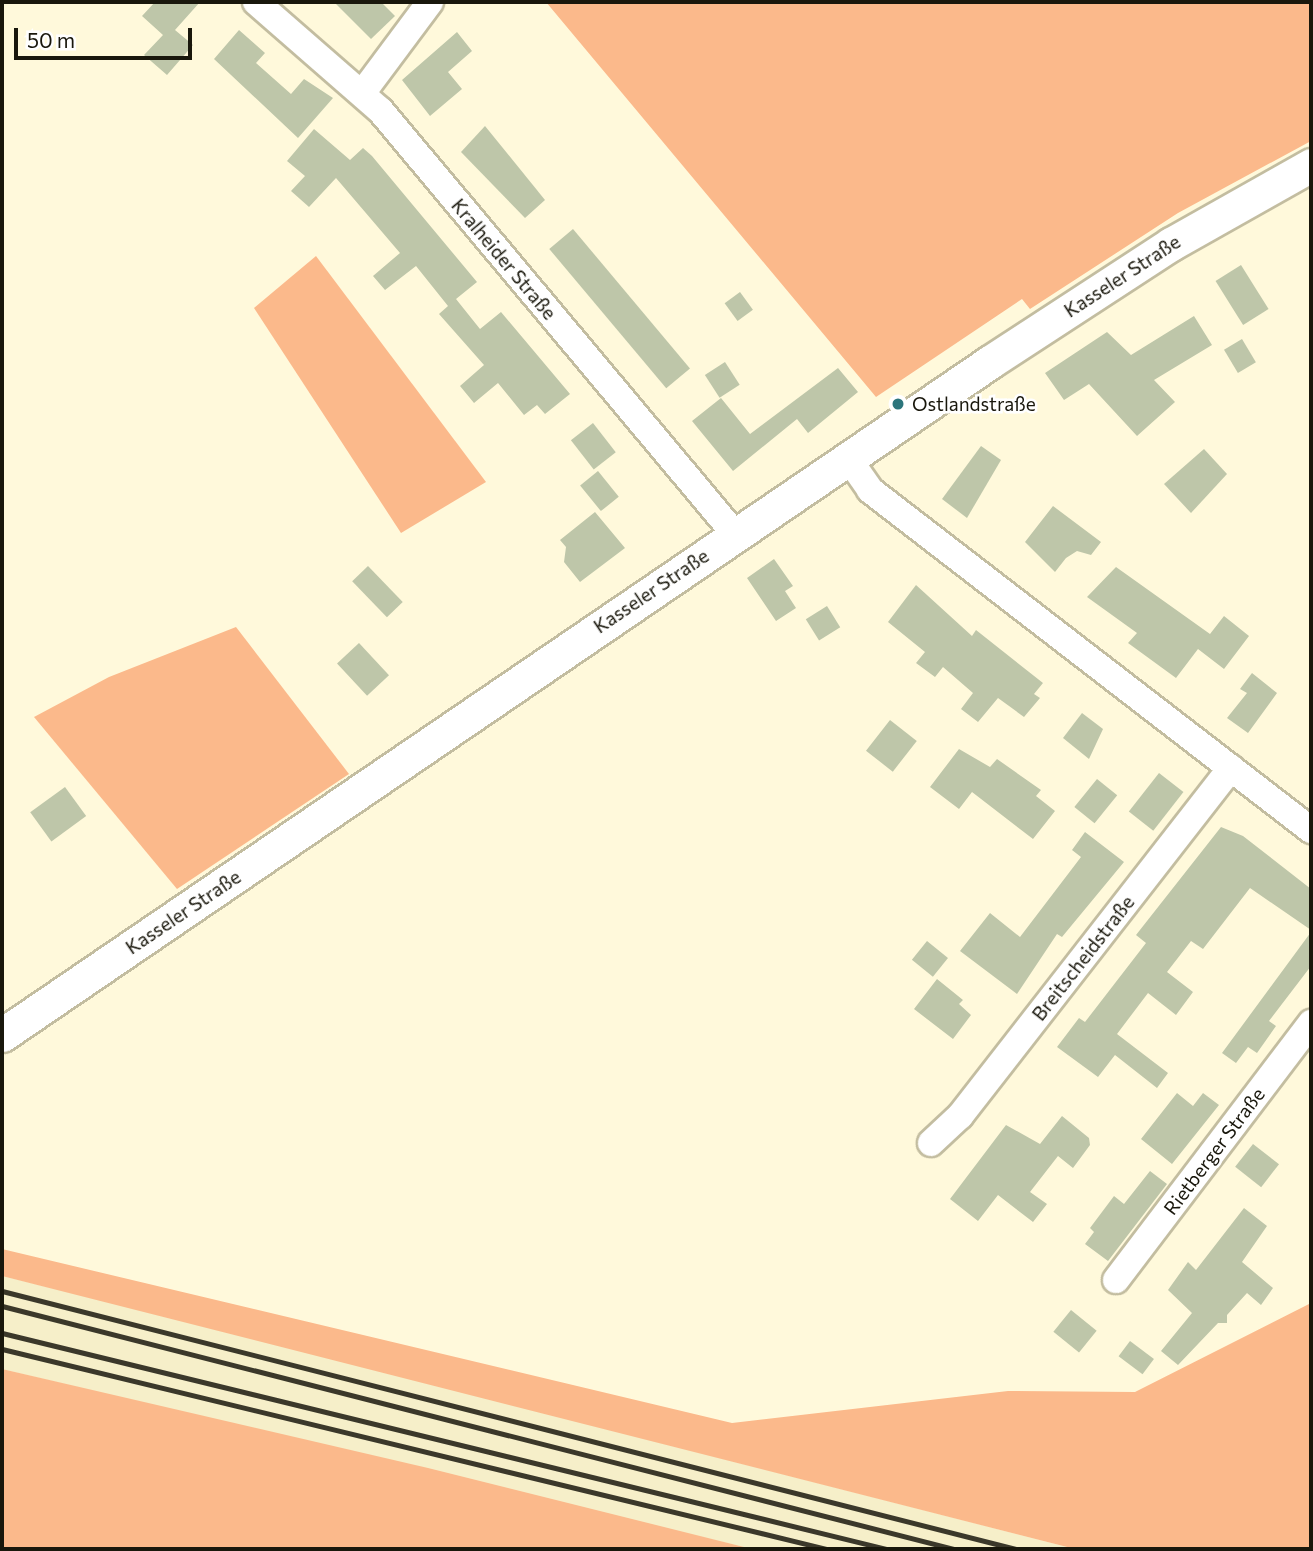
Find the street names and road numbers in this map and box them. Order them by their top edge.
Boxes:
street label: Kralheider Straße [447,194,561,324]
street label: Kasseler Straße [1060,230,1184,322]
street label: Kasseler Straße [589,544,713,638]
street label: Kasseler Straße [121,865,245,959]
street label: Breitscheidstraße [1027,891,1139,1025]
street label: Rietberger Straße [1159,1083,1269,1219]

